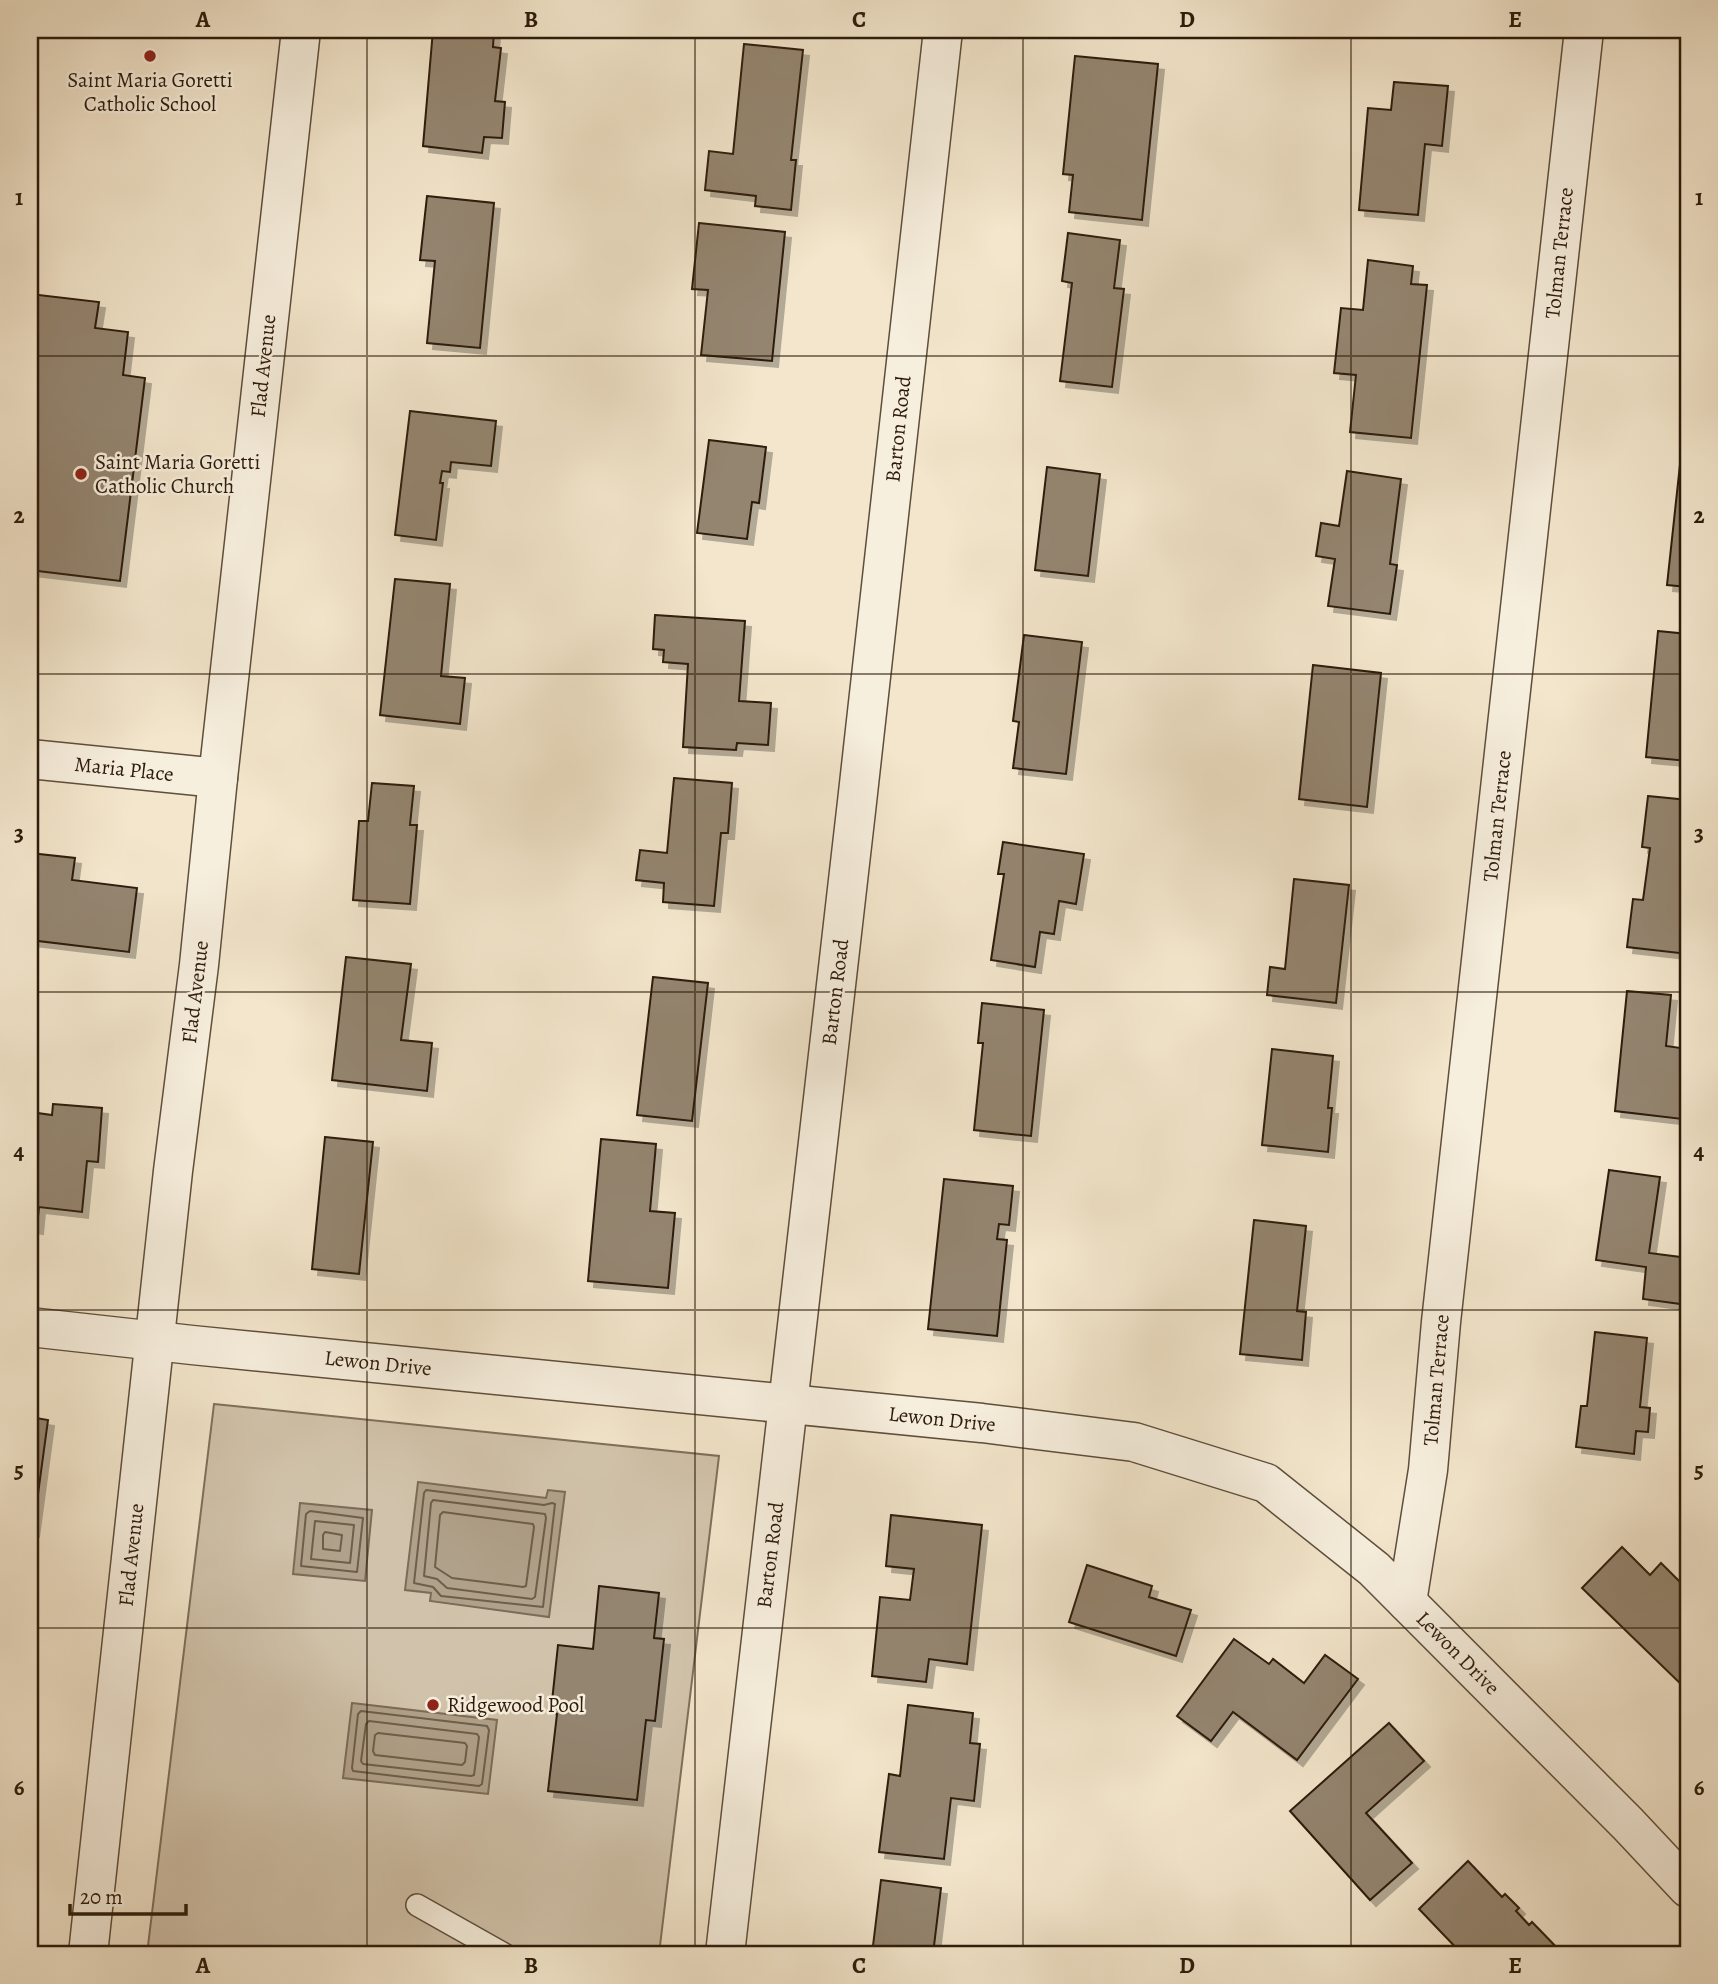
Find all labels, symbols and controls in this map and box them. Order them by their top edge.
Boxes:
text: A [195,4,211,35]
text: B [524,4,538,35]
text: C [852,4,866,35]
text: D [1179,4,1195,35]
text: E [1508,4,1522,35]
marker: Saint Maria Goretti Catholic School [142,48,158,64]
place label: Saint Maria Goretti Catholic School [67,66,233,118]
text: 1 [15,182,23,213]
text: 1 [1695,182,1703,213]
street label: Tolman Terrace [1538,186,1580,320]
street label: Flad Avenue [244,313,282,419]
street label: Barton Road [878,374,918,484]
place label: Saint Maria Goretti Catholic Church [95,448,260,500]
marker: Saint Maria Goretti Catholic Church [73,466,89,482]
text: 2 [13,500,25,531]
text: 2 [1693,500,1705,531]
street label: Tolman Terrace [1476,749,1518,883]
street label: Maria Place [73,750,175,788]
text: 3 [14,818,24,849]
text: 3 [1694,818,1704,849]
street label: Barton Road [815,936,856,1047]
street label: Flad Avenue [175,939,215,1045]
text: 4 [14,1136,25,1167]
text: 4 [1694,1136,1705,1167]
street label: Tolman Terrace [1416,1313,1456,1447]
street label: Lewon Drive [323,1343,433,1383]
street label: Lewon Drive [887,1399,997,1439]
text: 5 [14,1454,24,1485]
text: 5 [1694,1454,1704,1485]
street label: Barton Road [750,1499,791,1610]
street label: Flad Avenue [112,1502,150,1608]
street label: Lewon Drive [1410,1605,1506,1701]
place label: Ridgewood Pool [447,1691,584,1719]
marker: Ridgewood Pool [425,1697,441,1713]
text: 6 [14,1772,25,1803]
text: 6 [1694,1772,1705,1803]
scale bar [70,1872,186,1916]
text: 20 m [80,1883,123,1911]
text: A [195,1950,211,1981]
text: B [524,1950,538,1981]
text: C [852,1950,866,1981]
text: D [1179,1950,1195,1981]
text: E [1508,1950,1522,1981]

